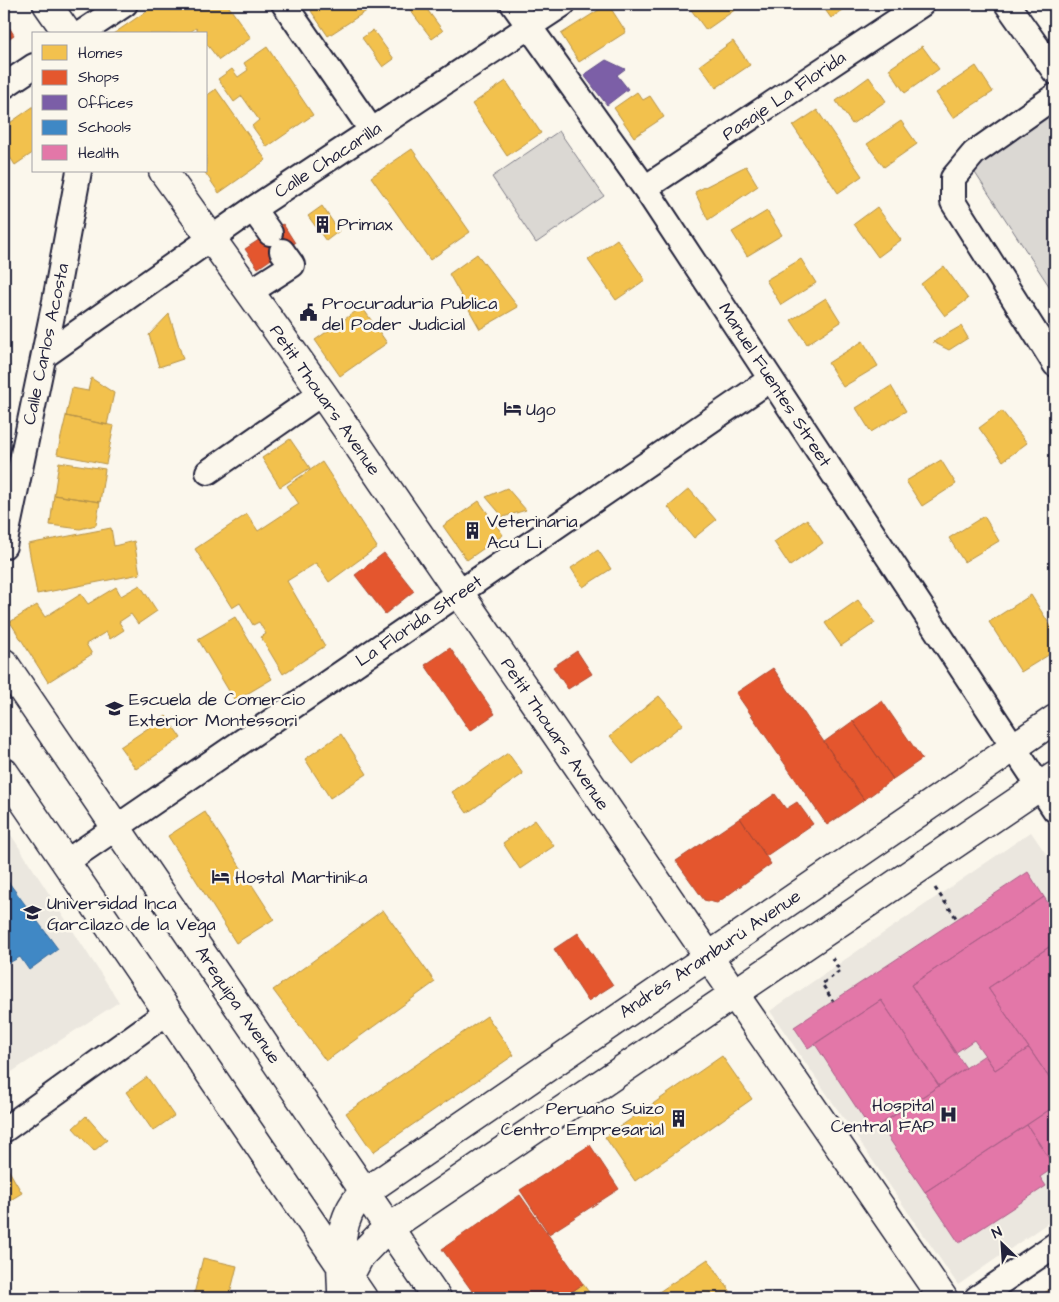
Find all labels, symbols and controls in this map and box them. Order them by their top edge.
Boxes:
legend [32,32,208,172]
text: Homes [78,43,123,64]
street label: Pasaje La Florida [717,45,851,147]
text: Shops [78,67,120,88]
text: Offices [78,93,134,114]
street label: Calle Chacarilla [269,116,387,204]
text: Schools [78,117,132,138]
text: Health [78,143,119,164]
place label: Primax [337,212,393,237]
building icon: Primax [313,214,333,234]
street label: Calle Carlos Acosta [17,261,75,427]
place label: Procuraduria Publica del Poder Judicial [322,291,497,337]
street label: Manuel Fuentes Street [712,298,838,473]
public building icon: Procuraduria Publica del Poder Judicial [298,303,318,323]
street label: Petit Thouars Avenue [263,320,387,481]
place label: Ugo [526,397,556,423]
hotel icon: Ugo [502,399,522,419]
place label: Veterinaria Acu Li [487,509,578,555]
building icon: Veterinaria Acu Li [463,521,483,541]
street label: La Florida Street [351,569,488,673]
street label: Petit Thouars Avenue [495,653,616,815]
place label: Escuela de Comercio Exterior Montessori [129,687,305,733]
school or university icon: Escuela de Comercio Exterior Montessori [105,699,125,719]
place label: Hostal Martinika [235,865,367,890]
hotel icon: Hostal Martinika [211,867,231,887]
street label: Andrés Aramburú Avenue [614,884,806,1024]
place label: Universidad Inca Garcilazo de la Vega [47,891,216,938]
school or university icon: Universidad Inca Garcilazo de la Vega [23,903,43,923]
street label: Arequipa Avenue [189,941,287,1069]
place label: Hospital Central FAP [831,1093,935,1139]
place label: Peruano Suizo Centro Empresarial [501,1096,664,1142]
hospital icon: Hospital Central FAP [938,1105,958,1125]
building icon: Peruano Suizo Centro Empresarial [668,1108,688,1128]
north arrow [976,1220,1026,1270]
text: N [989,1222,1005,1244]

